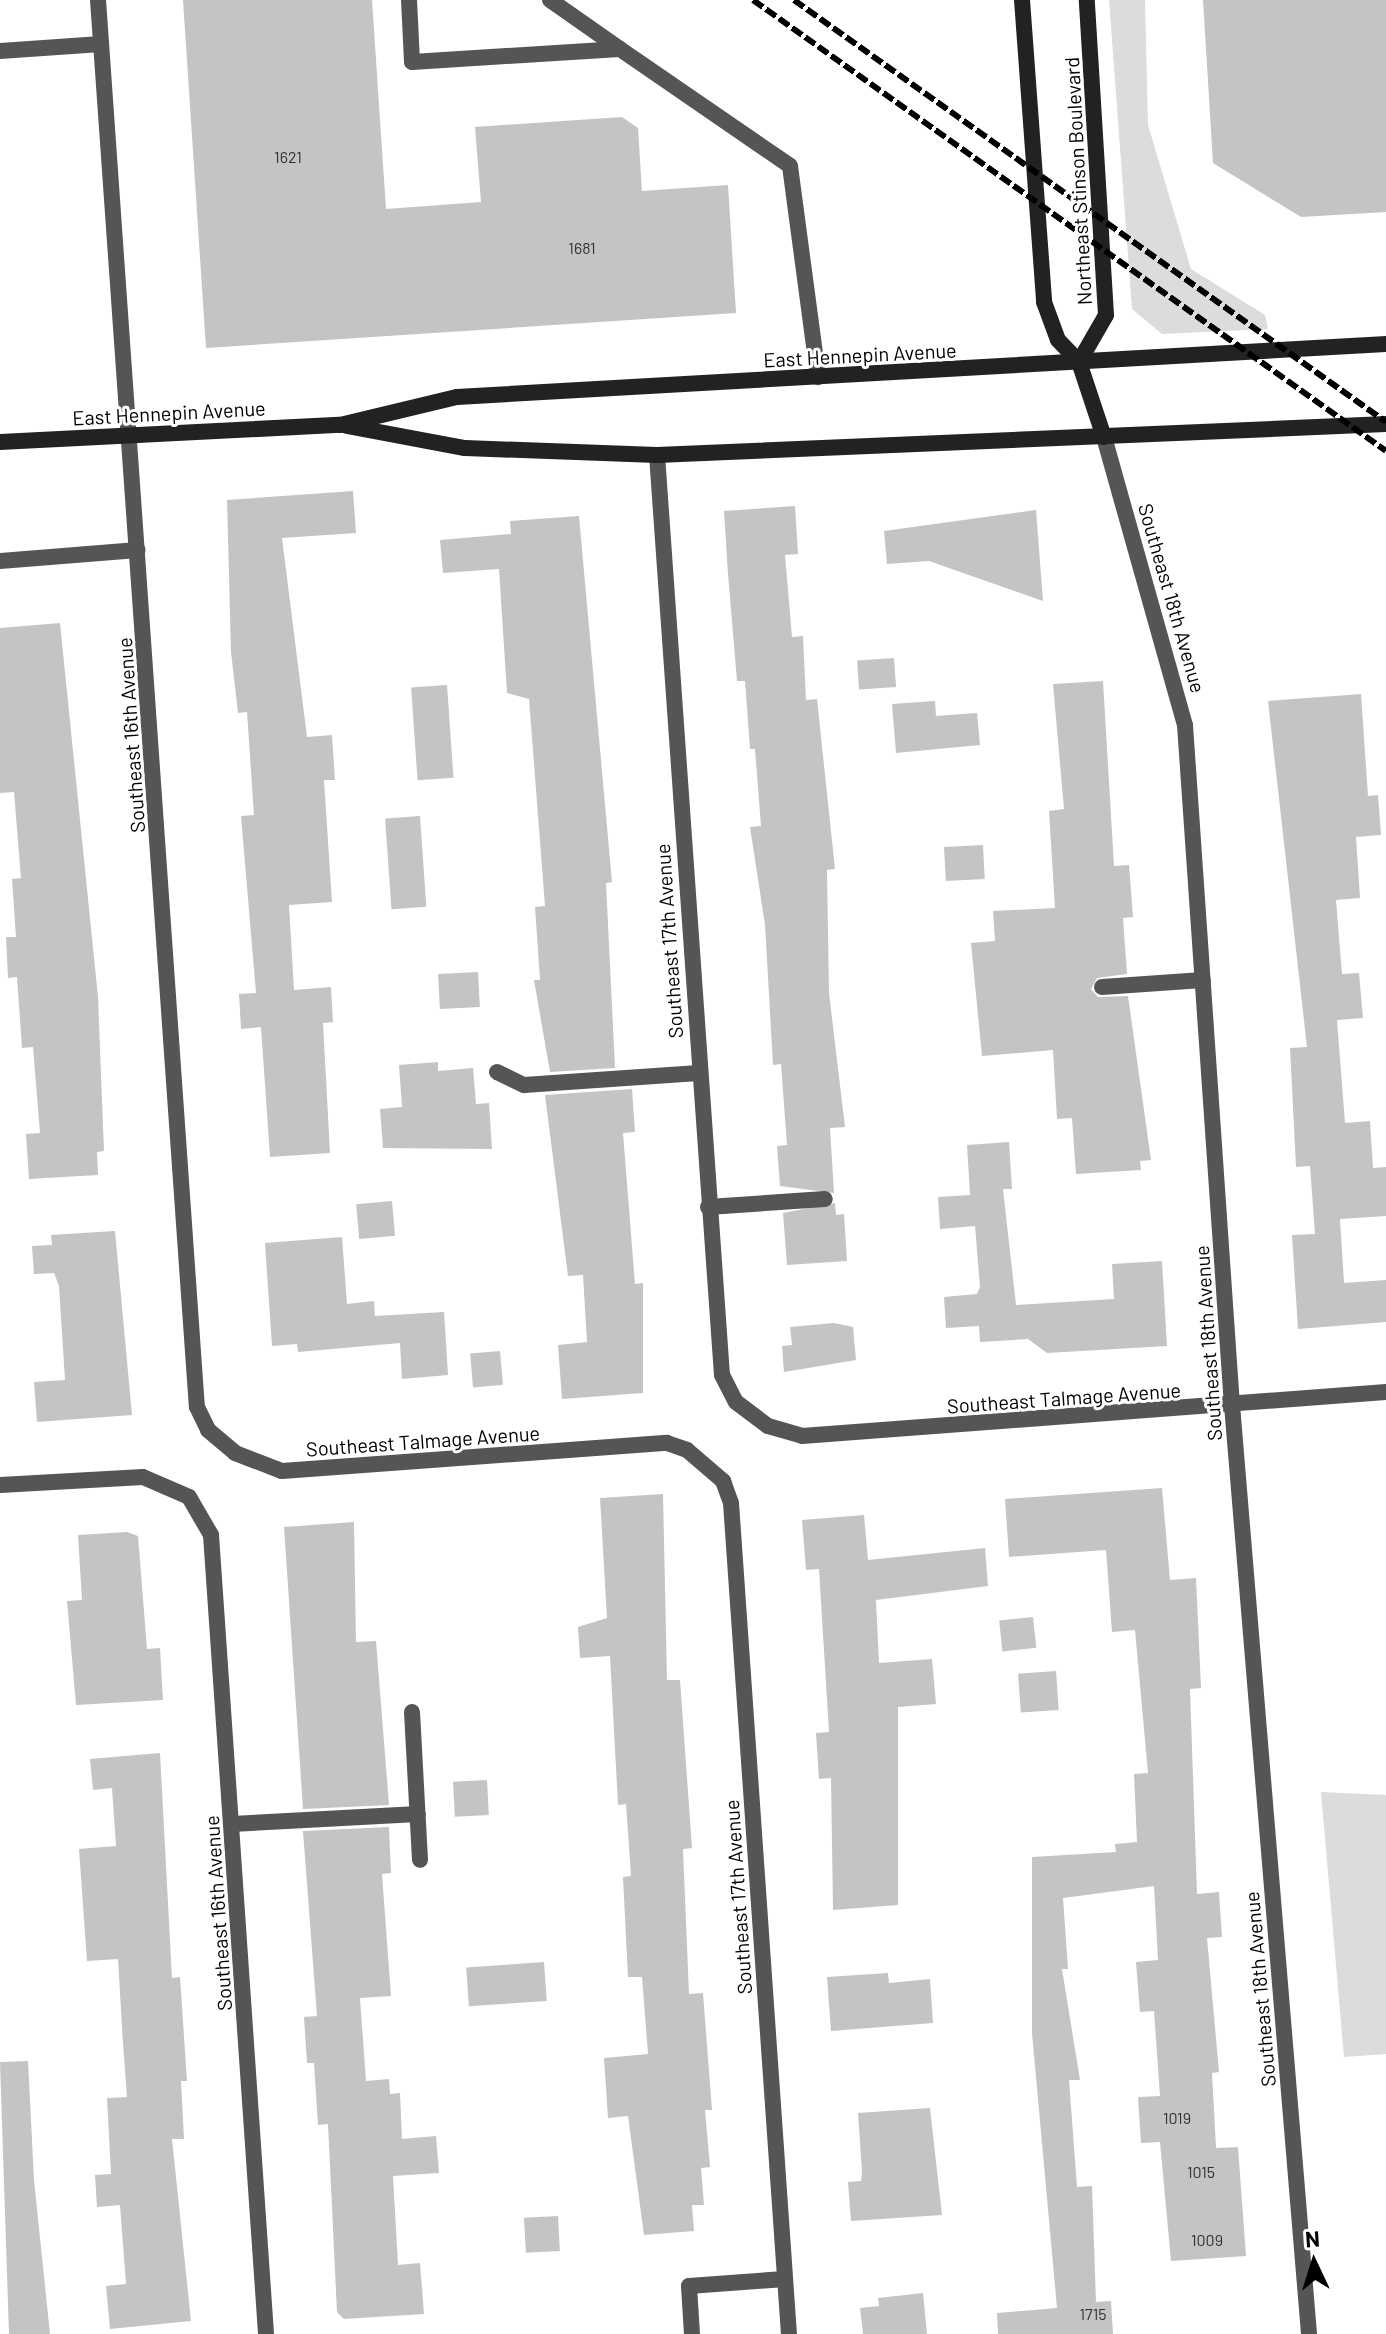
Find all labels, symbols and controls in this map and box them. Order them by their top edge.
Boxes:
street label: Northeast Stinson Boulevard [1060,56,1096,306]
house number: 1621 [274,147,302,167]
house number: 1681 [568,238,596,258]
street label: East Hennepin Avenue [763,338,957,372]
street label: East Hennepin Avenue [72,396,266,430]
street label: Southeast 18th Avenue [1133,501,1211,695]
street label: Southeast 16th Avenue [112,637,150,833]
street label: Southeast 17th Avenue [650,843,688,1039]
street label: Southeast 18th Avenue [1189,1244,1227,1442]
street label: Southeast Talmage Avenue [946,1378,1182,1418]
street label: Southeast Talmage Avenue [305,1421,541,1461]
street label: Southeast 17th Avenue [719,1799,757,1995]
street label: Southeast 16th Avenue [199,1815,237,2011]
street label: Southeast 18th Avenue [1240,1890,1280,2088]
house number: 1019 [1163,2108,1191,2128]
house number: 1015 [1187,2162,1215,2182]
north arrow [1274,2222,1354,2302]
text: N [1304,2225,1321,2252]
house number: 1009 [1191,2230,1223,2250]
house number: 1715 [1079,2304,1107,2324]

